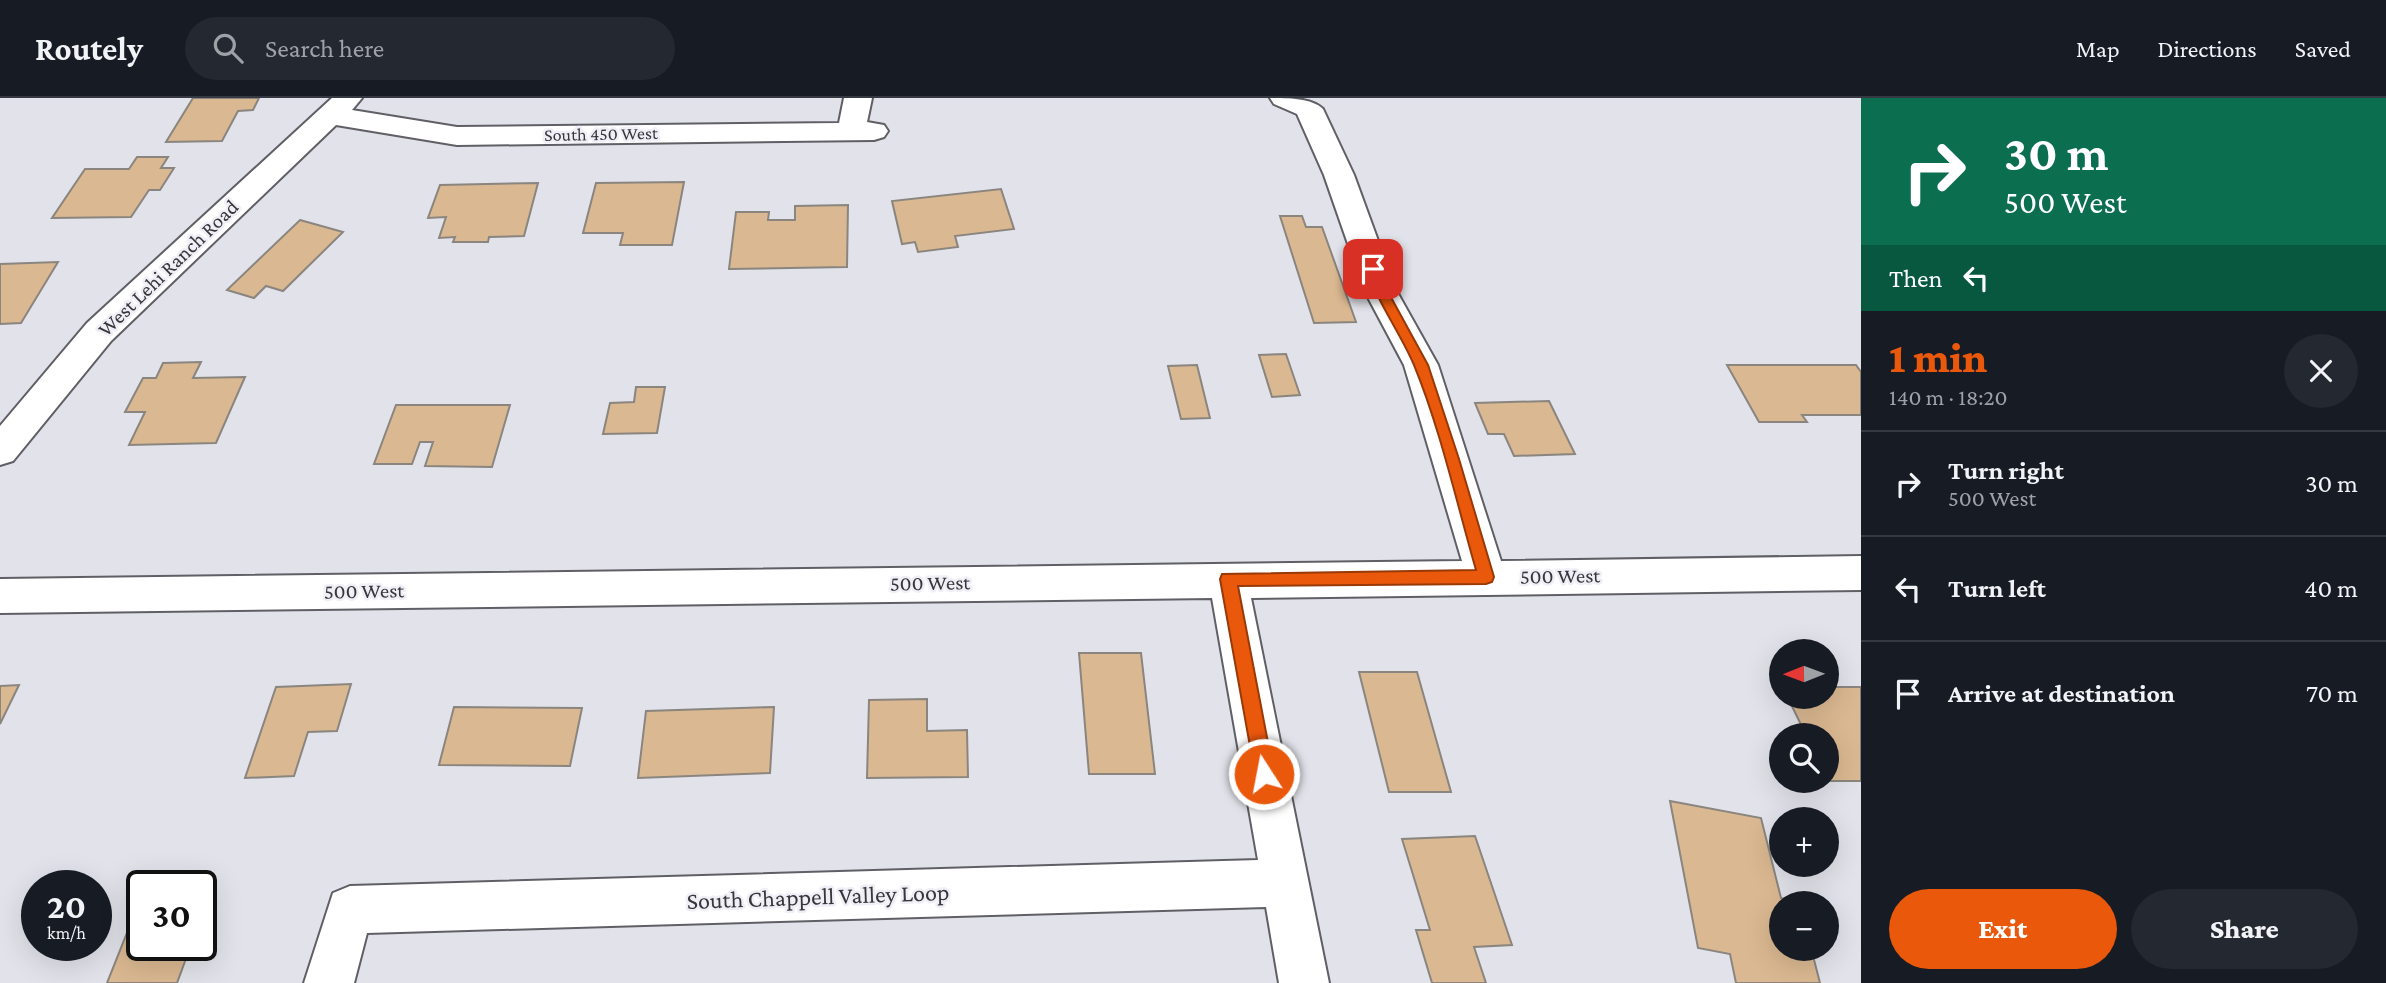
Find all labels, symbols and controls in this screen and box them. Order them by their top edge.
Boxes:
search box [185,17,675,80]
icon: search [209,29,247,67]
text: Routely [35,30,143,67]
text: Search here [265,34,384,63]
text: Map [2076,35,2120,62]
text: Directions [2158,35,2257,62]
text: Saved [2295,35,2351,62]
street label: South 450 West [544,123,659,145]
icon: right [1889,126,1980,217]
text: 30 m [2004,126,2109,181]
text: 500 West [2004,184,2127,220]
street label: West Lehi Ranch Road [93,195,243,341]
pin [1343,239,1403,299]
icon: arrive [1354,250,1392,288]
icon: left [1957,259,1995,297]
text: Then [1889,264,1943,293]
text: 1 min [1889,334,1987,381]
button: close [2284,334,2358,408]
text: 140 m · 18:20 [1889,384,2008,410]
text: Turn right [1948,456,2064,485]
icon: right [1889,465,1927,503]
text: 30 m [2305,469,2358,498]
text: 500 West [1948,485,2036,511]
street label: 500 West [1520,563,1601,589]
street label: 500 West [890,570,971,596]
icon: left [1889,570,1927,608]
text: Turn left [1948,574,2046,603]
text: 40 m [2304,574,2358,603]
street label: 500 West [324,578,405,604]
north arrow [1769,639,1839,709]
map controls [1769,639,1839,961]
icon: arrive [1889,675,1927,713]
text: Arrive at destination [1948,679,2175,708]
text: 70 m [2306,679,2358,708]
button: search [1769,723,1839,793]
position arrow [1227,737,1301,811]
button: + [1769,807,1839,877]
speed limit sign: 30 [126,870,217,961]
street label: South Chappell Valley Loop [686,878,950,914]
text: 20 [47,887,86,926]
button: Exit [1889,889,2117,969]
button: Share [2131,889,2358,969]
button: − [1769,891,1839,961]
text: km/h [47,923,86,943]

